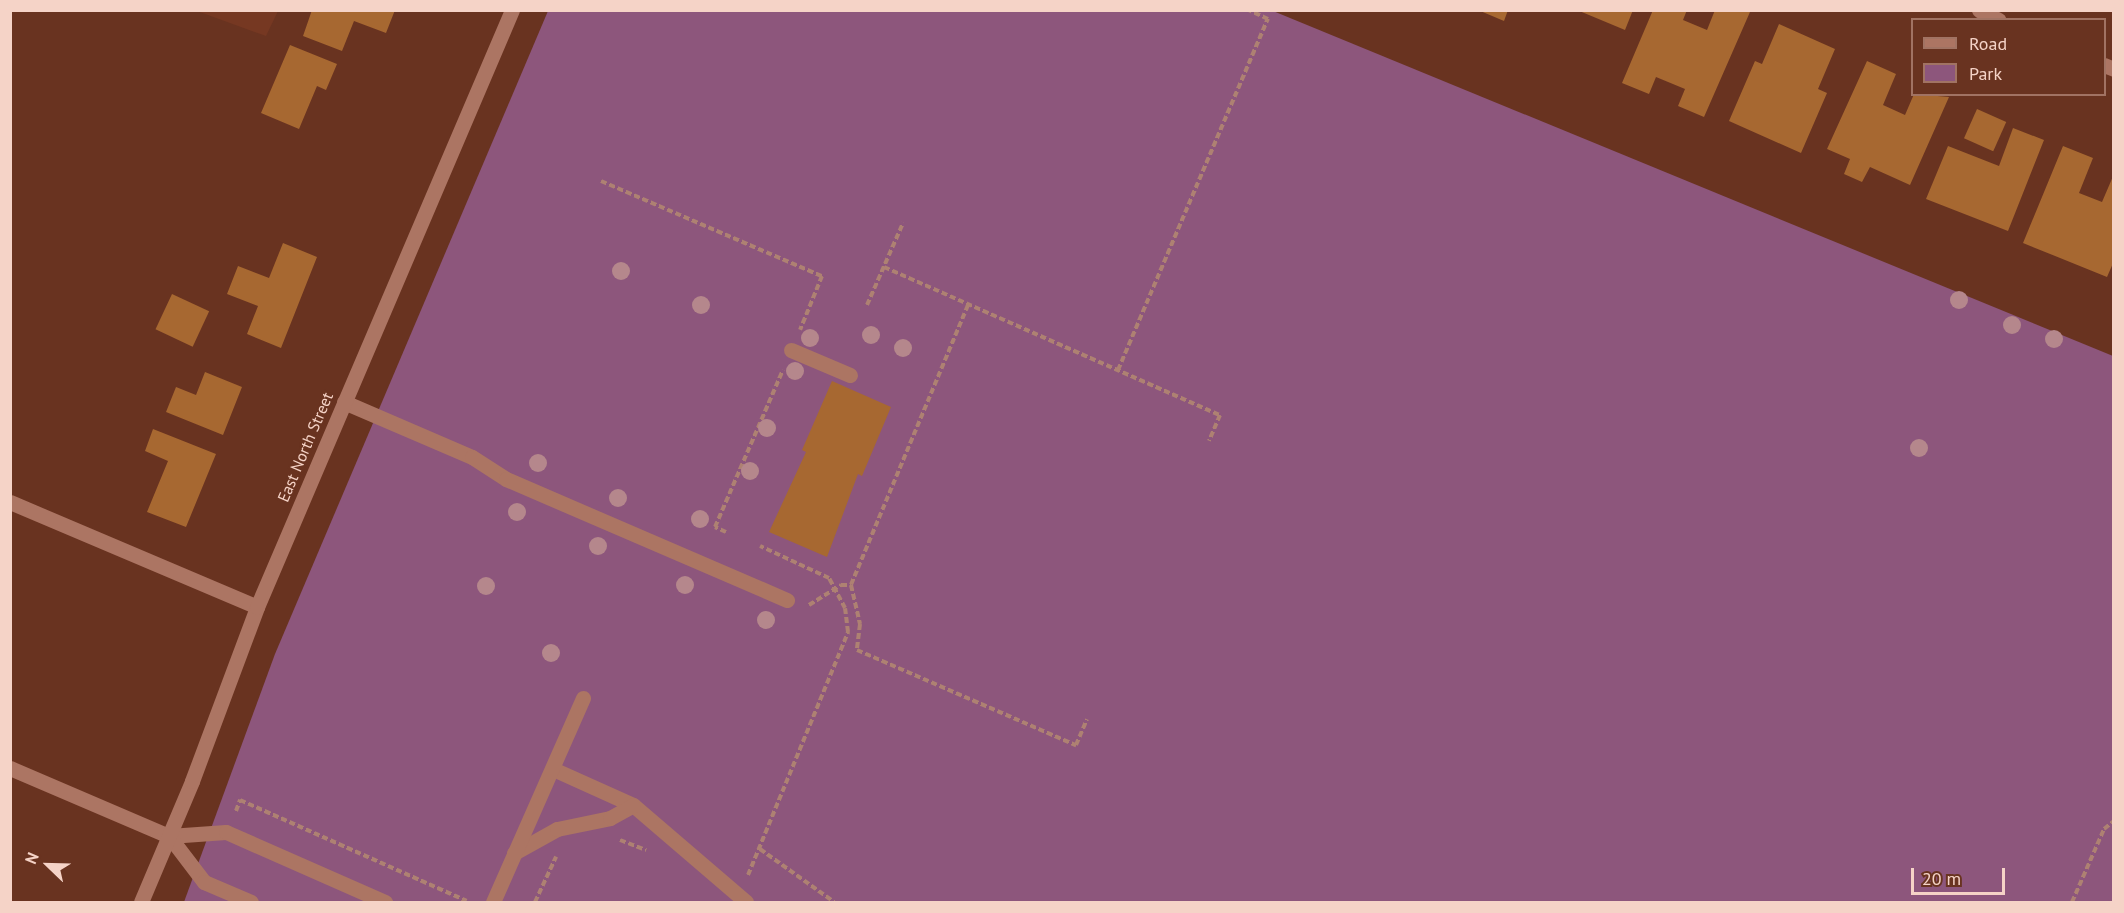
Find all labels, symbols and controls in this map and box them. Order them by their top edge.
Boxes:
legend [1911,18,2106,96]
text: Road [1969,32,2007,55]
text: Park [1969,62,2002,85]
street label: East North Street [273,389,337,505]
north arrow [18,835,78,895]
text: N [20,849,43,867]
scale bar [1914,856,2008,894]
text: 20 m [1922,867,1961,890]

